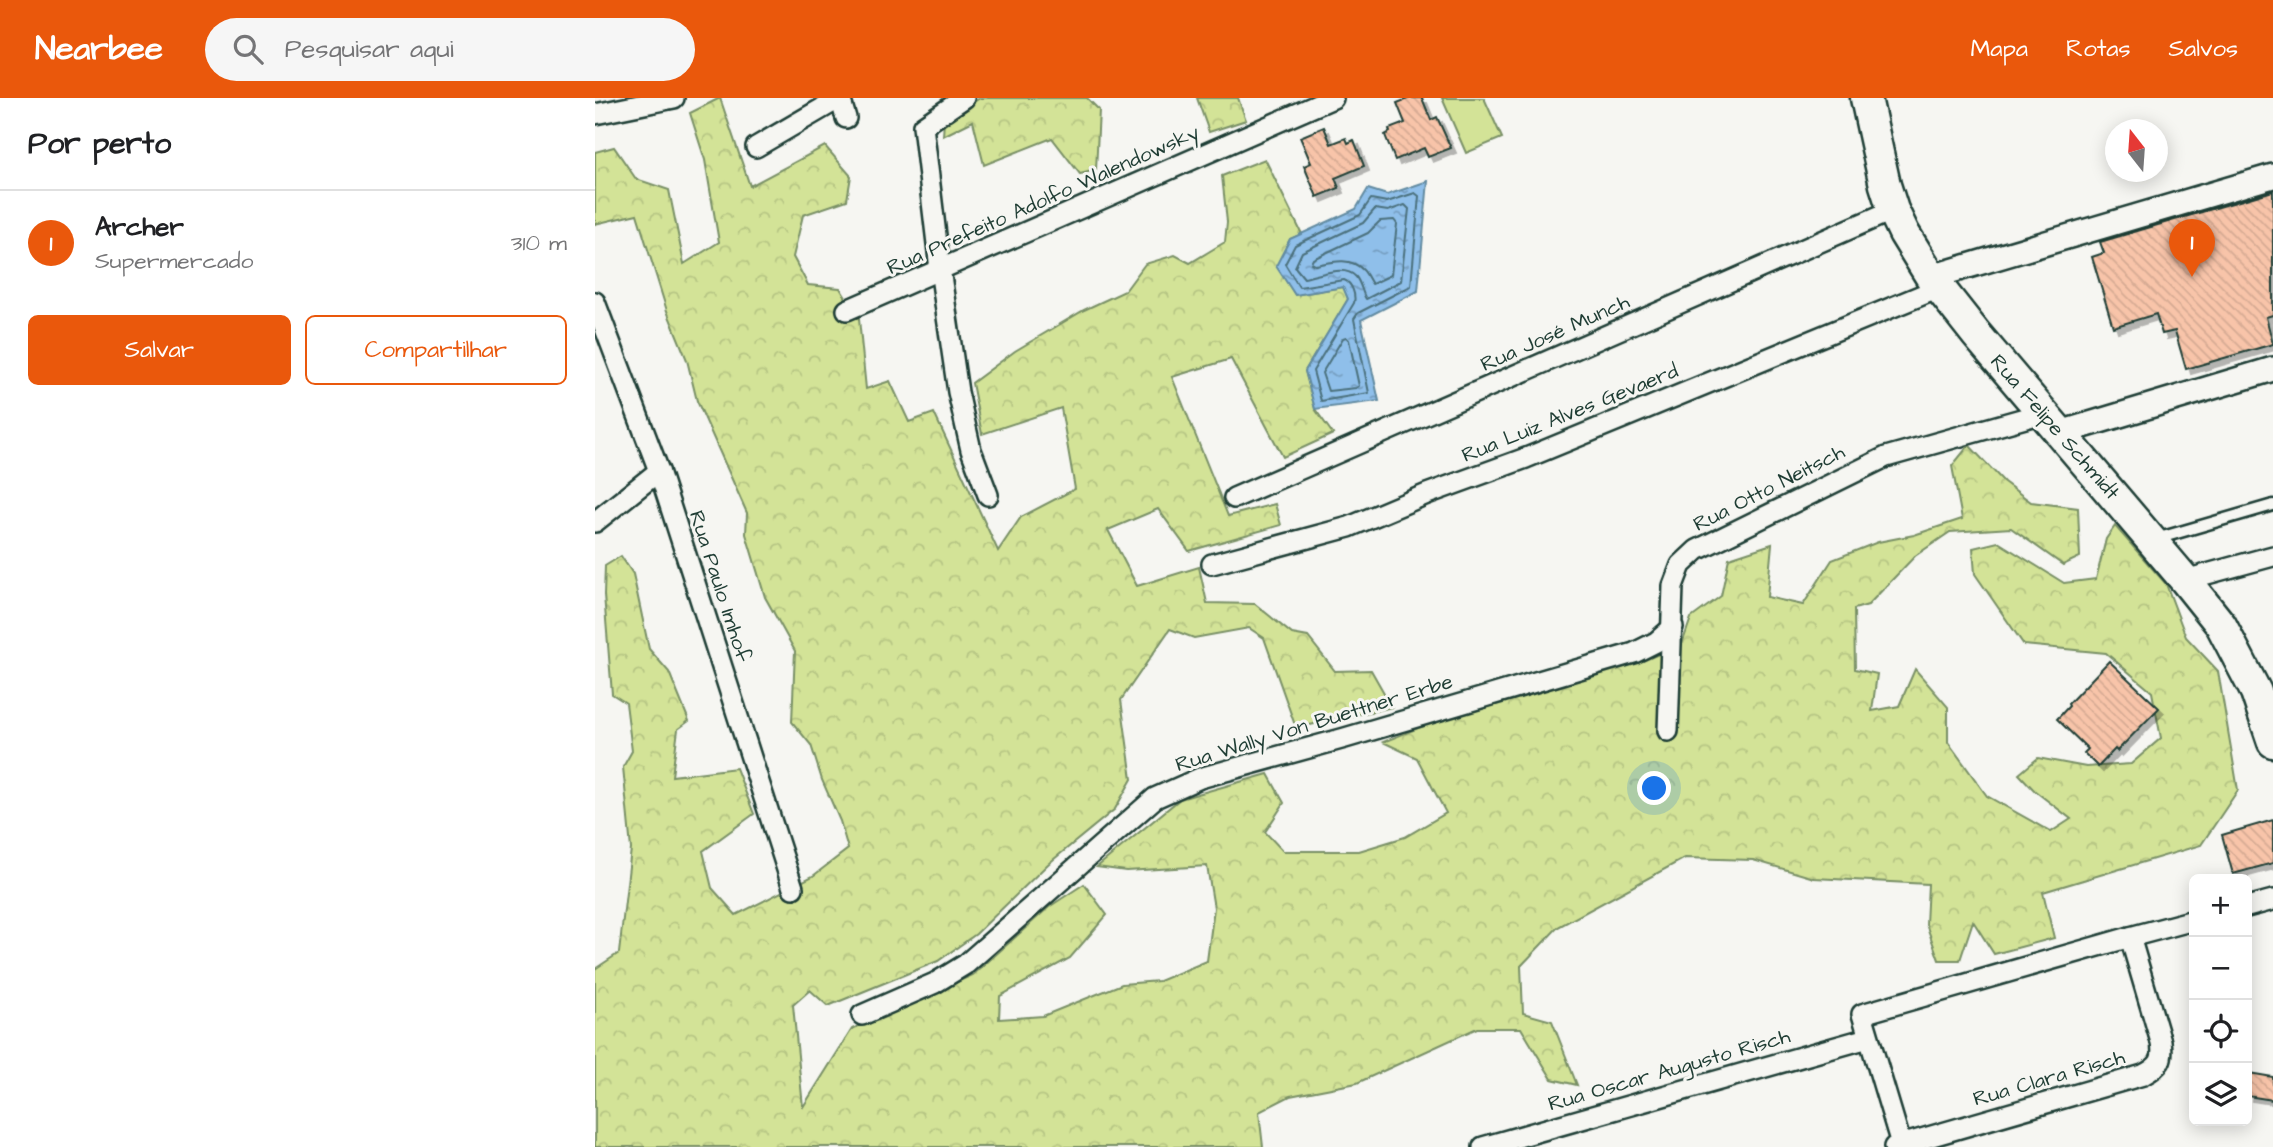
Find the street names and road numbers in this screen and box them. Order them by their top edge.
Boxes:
street label: Rua Prefeito Adolfo Walendowsky [882,118,1205,284]
street label: Rua José Munch [1476,287,1635,379]
street label: Rua Felipe Schmidt [1983,348,2127,507]
street label: Rua Luiz Alves Gevaerd [1457,356,1683,470]
street label: Rua Otto Neitsch [1688,437,1850,539]
street label: Rua Paulo Imhof [682,507,758,666]
street label: Rua Wally Von Buettner Erbe [1172,667,1457,781]
street label: Rua Oscar Augusto Risch [1545,1021,1795,1120]
street label: Rua Clara Risch [1970,1042,2129,1114]

